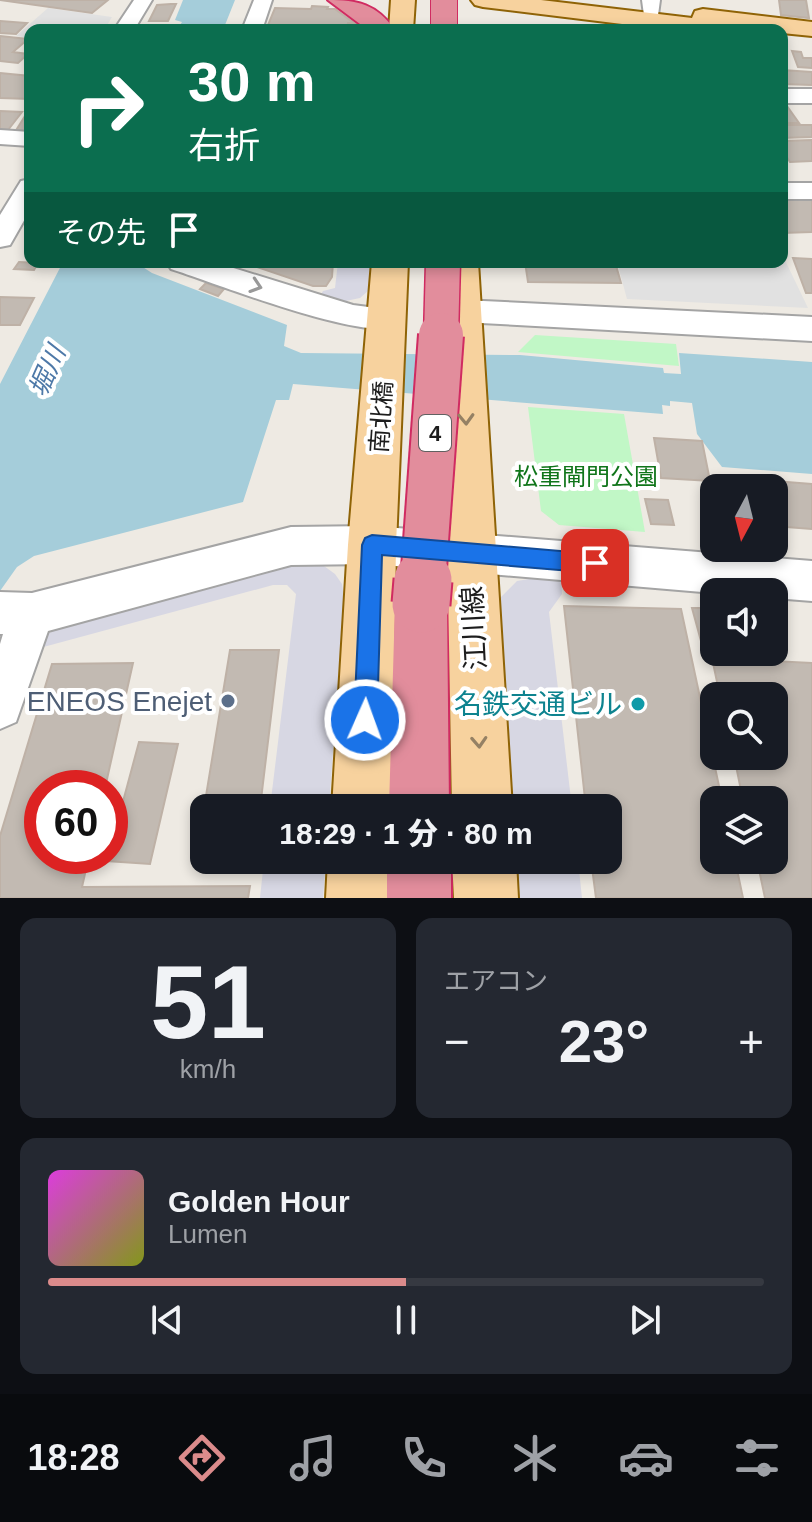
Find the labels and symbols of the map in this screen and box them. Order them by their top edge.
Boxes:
one-way arrow [248,276,262,292]
water label: 堀川 [23,338,72,401]
street label: 南北橋 [365,380,397,454]
one-way arrow [457,413,474,426]
road number: 4 [419,415,451,451]
park label: 松重閘門公園 [514,463,658,490]
north arrow [700,474,788,562]
pin [561,529,629,597]
street label: 江川線 [456,585,492,671]
position arrow [323,678,407,762]
place label: ENEOS Enejet [27,686,212,717]
place label: 名鉄交通ビル [454,689,622,720]
marker: ENEOS Enejet [219,692,237,710]
marker: 名鉄交通ビル [629,695,647,713]
one-way arrow [470,736,487,749]
speed limit sign: 60 [24,770,128,874]

